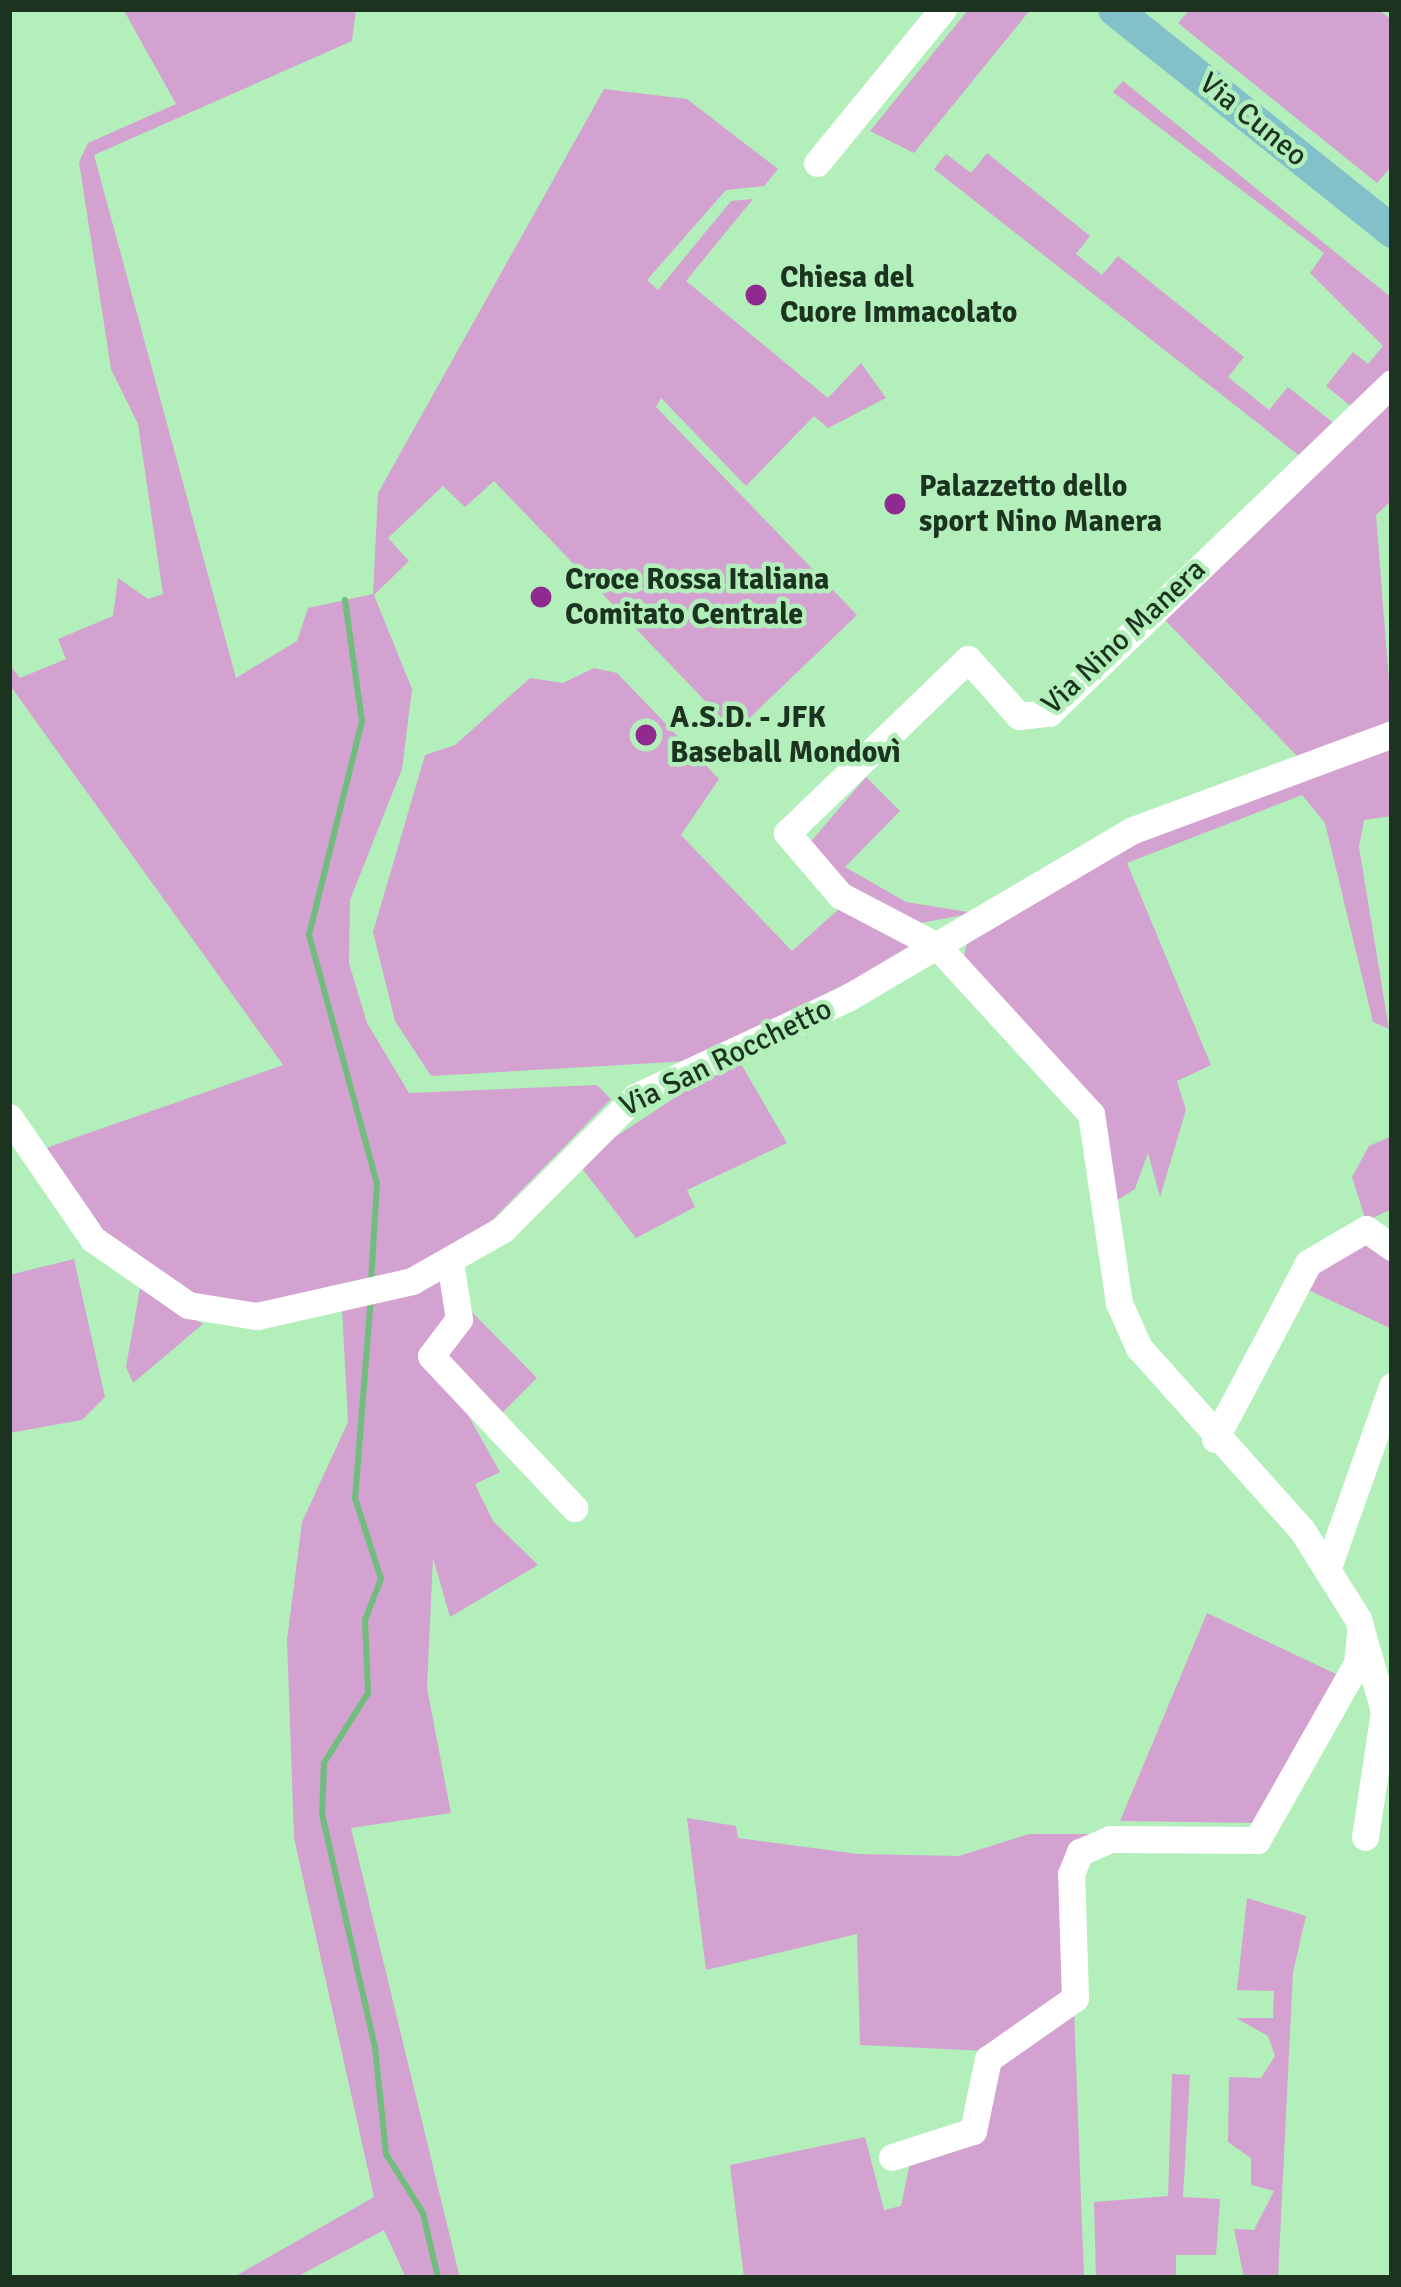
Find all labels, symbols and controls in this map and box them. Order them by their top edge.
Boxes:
street label: Via Cuneo [1192,66,1314,174]
place label: Chiesa del Cuore Immacolato [780,260,1017,330]
marker: Chiesa del Cuore Immacolato [743,282,769,308]
place label: Palazzetto dello sport Nino Manera [919,469,1162,540]
marker: Palazzetto dello sport Nino Manera [882,491,908,517]
street label: Via Nino Manera [1035,552,1213,722]
place label: Croce Rossa Italiana Comitato Centrale [565,562,829,632]
marker: Croce Rossa Italiana Comitato Centrale [528,584,554,610]
place label: A.S.D. - JFK Baseball Mondovì [670,700,901,771]
marker: A.S.D. - JFK Baseball Mondovì [633,722,659,748]
street label: Via San Rocchetto [614,991,838,1125]

